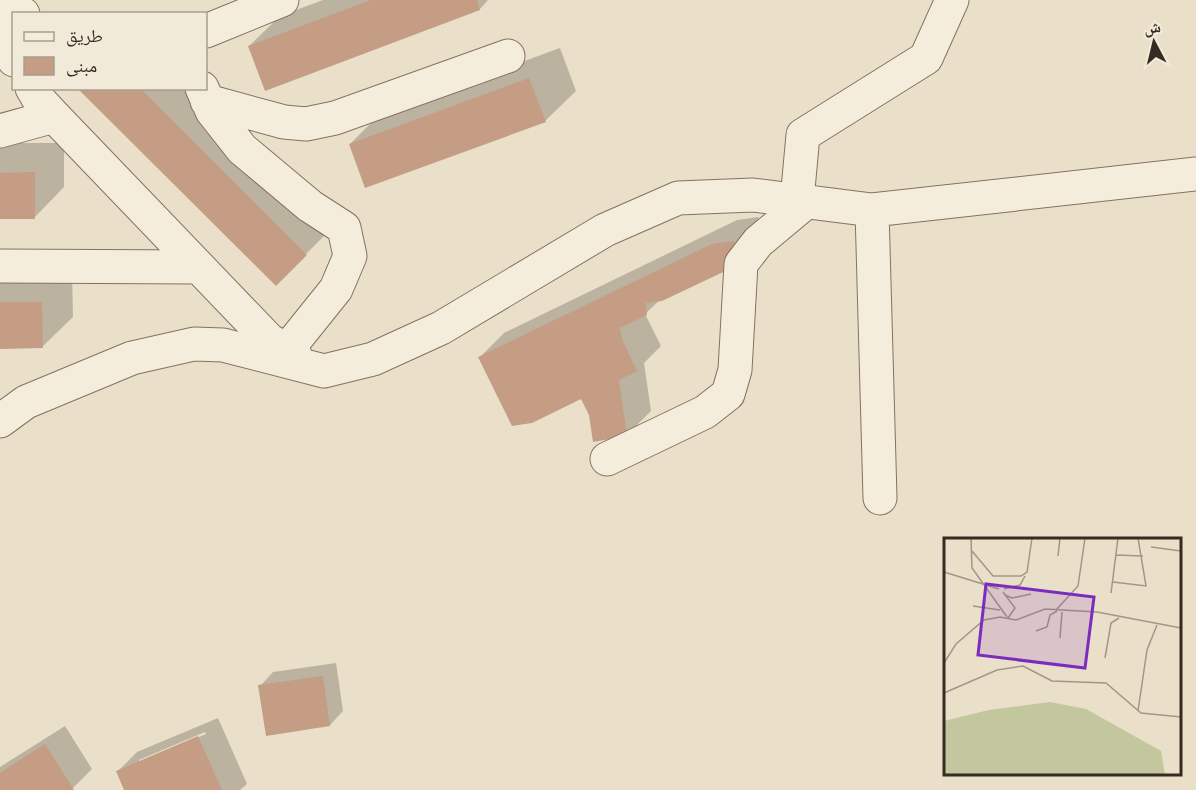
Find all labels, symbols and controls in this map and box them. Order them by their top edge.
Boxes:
legend [12,12,207,90]
north arrow [1124,12,1184,72]
text: ش [1142,15,1162,39]
text: طريق [66,23,103,48]
text: مبنى [66,53,97,78]
inset map [944,538,1181,775]

